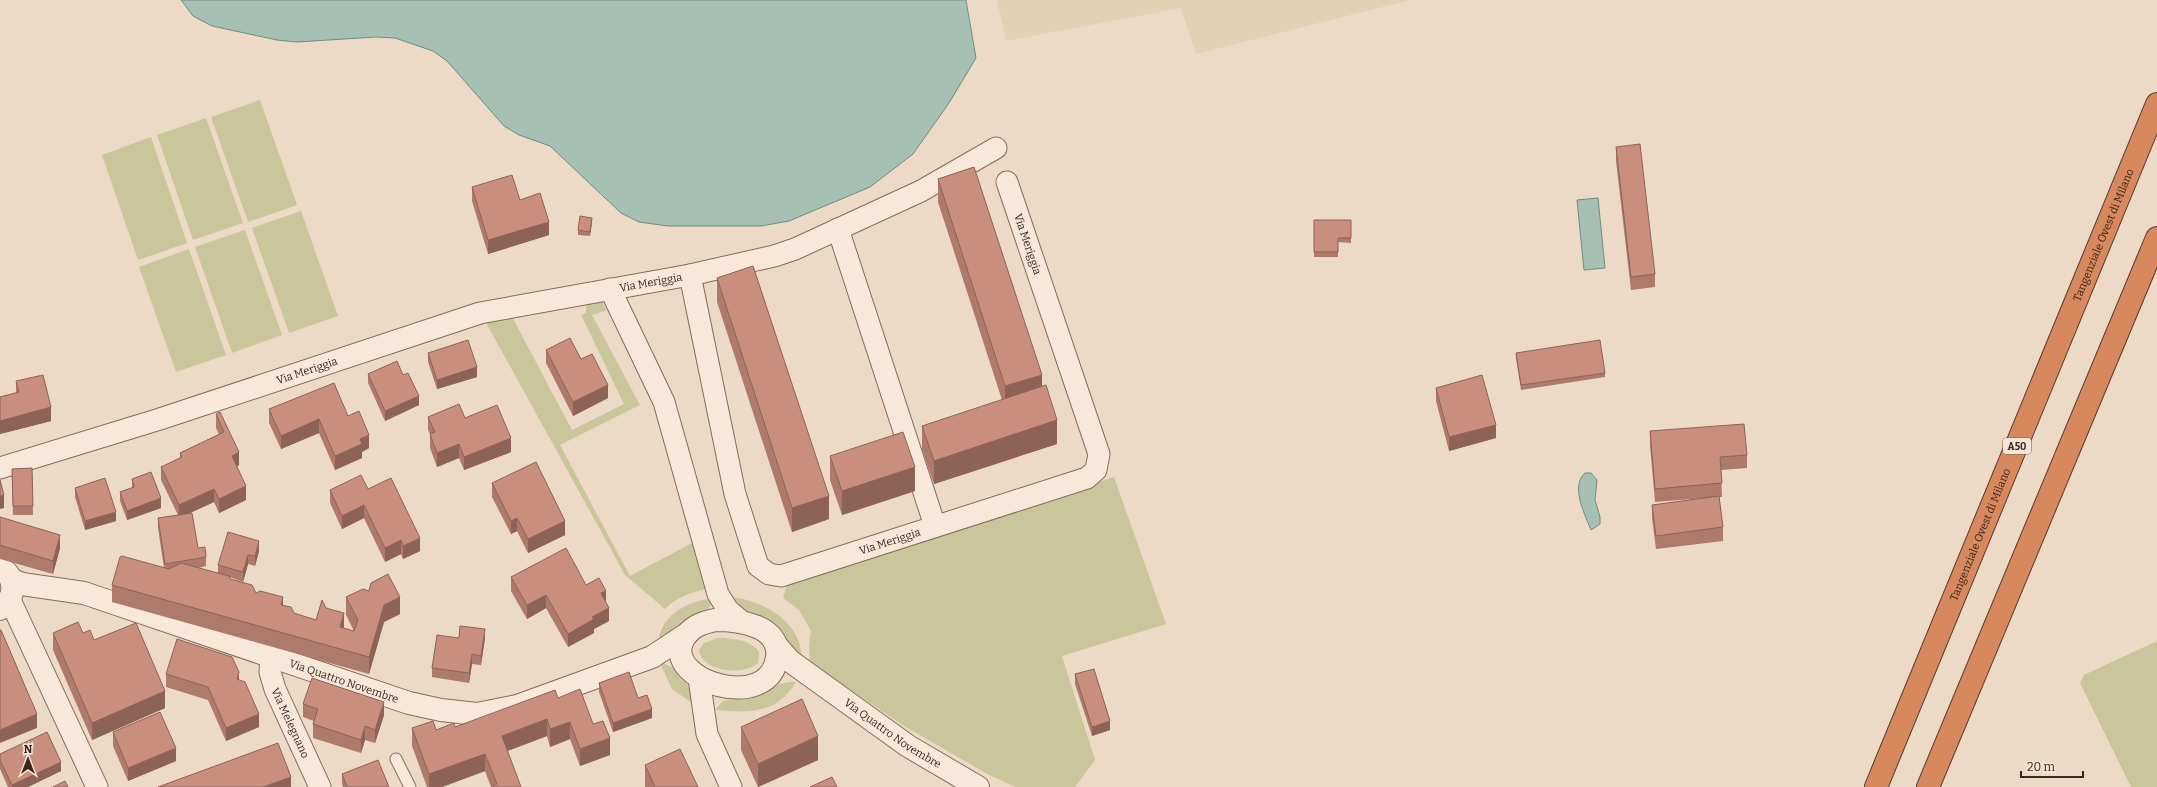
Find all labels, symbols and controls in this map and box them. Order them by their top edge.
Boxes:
street label: Tangenziale Ovest di Milano [2071,167,2137,303]
street label: Via Meriggia [1011,212,1044,276]
street label: Via Meriggia [618,271,683,295]
street label: Via Meriggia [275,355,339,387]
road number: A50 [2003,438,2031,454]
street label: Tangenziale Ovest di Milano [1947,466,2013,603]
street label: Via Meriggia [858,526,922,558]
street label: Via Quattro Novembre [288,657,400,706]
street label: Via Melegnano [268,686,312,760]
street label: Via Quattro Novembre [841,696,943,771]
north arrow [8,739,48,779]
text: N [24,743,33,756]
scale bar [2021,753,2083,779]
text: 20 m [2027,760,2056,774]

